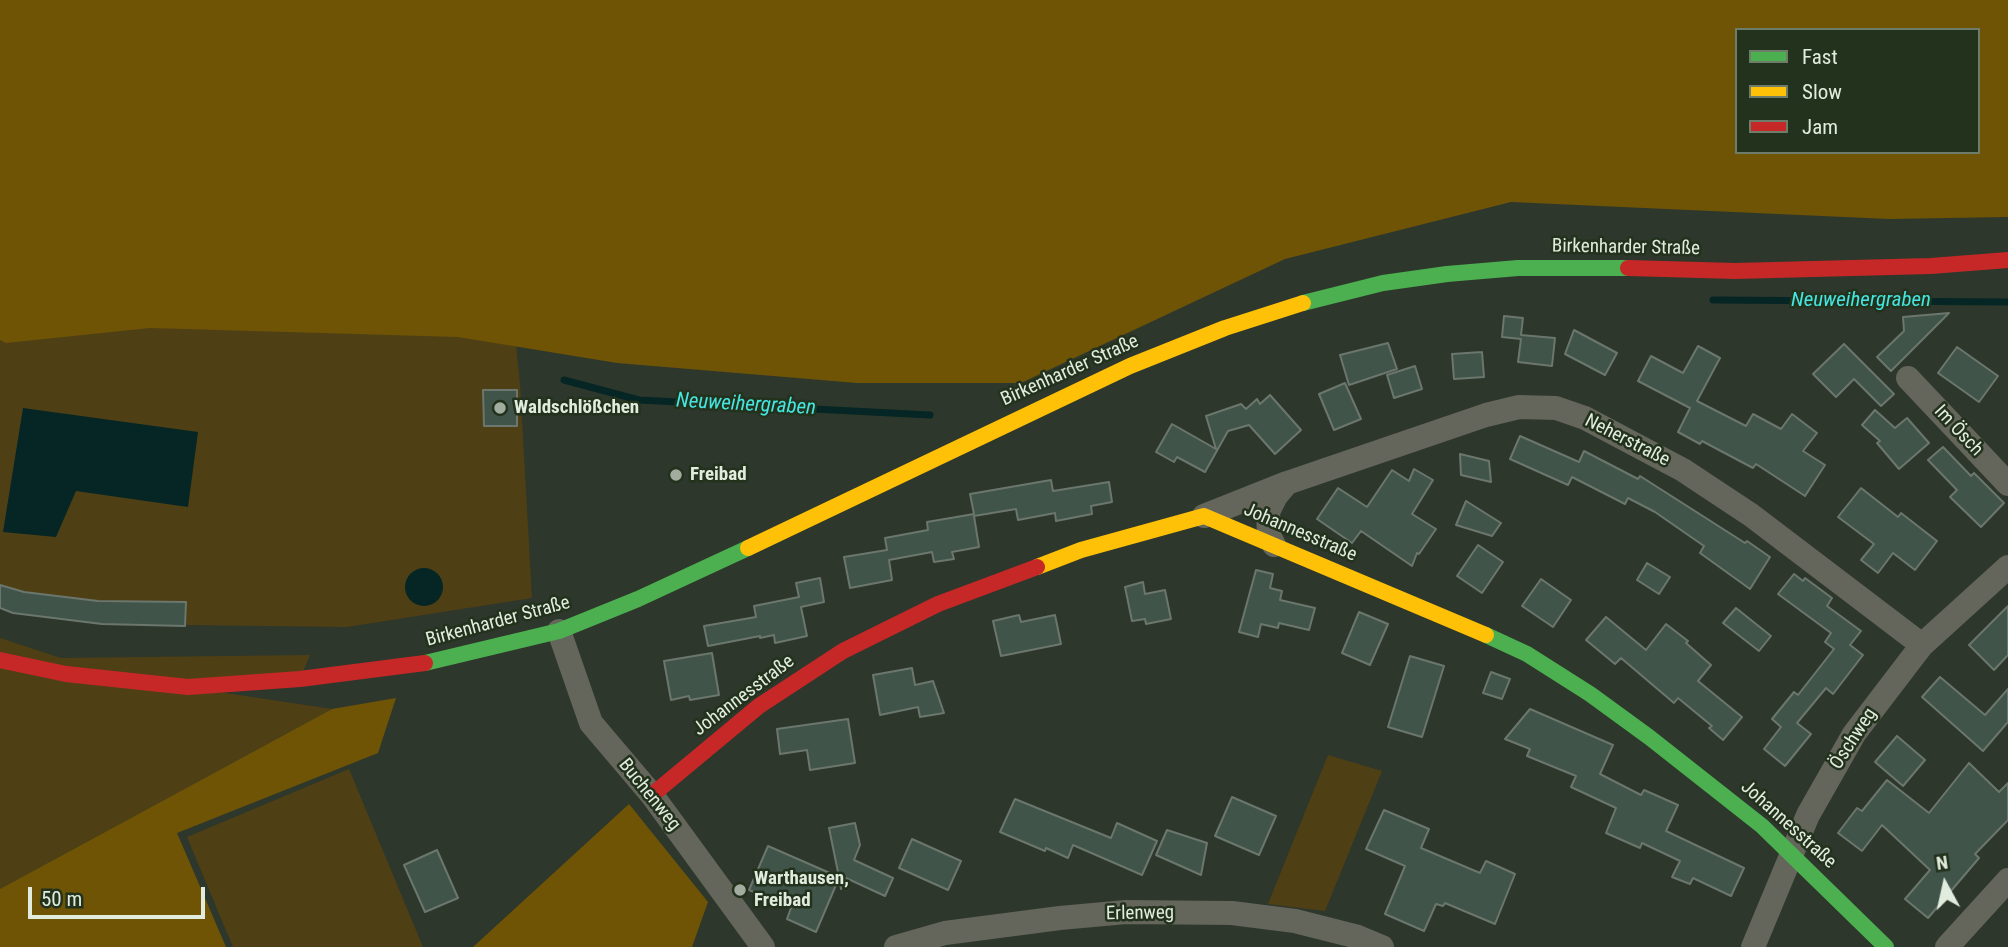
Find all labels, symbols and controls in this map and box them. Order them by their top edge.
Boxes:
legend [1735,28,1980,154]
text: Fast [1802,45,1838,69]
text: Slow [1802,80,1842,104]
text: Jam [1802,115,1838,139]
street label: Birkenharder Straße [1552,235,1700,261]
water label: Neuweihergraben [1791,288,1931,314]
street label: Birkenharder Straße [998,330,1142,412]
water label: Neuweihergraben [675,389,817,421]
place label: Waldschlößchen [514,397,639,419]
marker: Waldschlößchen [492,400,508,416]
street label: Im Ösch [1929,401,1987,461]
street label: Neherstraße [1581,410,1673,472]
place label: Freibad [690,464,747,486]
marker: Freibad [668,467,684,483]
street label: Johannesstraße [1240,499,1360,567]
street label: Birkenharder Straße [423,592,573,652]
street label: Johannesstraße [689,651,799,741]
street label: Öschweg [1826,704,1882,774]
street label: Buchenweg [613,754,685,836]
street label: Johannesstraße [1736,776,1840,874]
north arrow [1910,849,1980,919]
text: N [1935,851,1949,875]
place label: Warthausen, Freibad [754,868,849,912]
scale bar [32,874,208,918]
marker: Warthausen, Freibad [732,882,748,898]
text: 50 m [41,887,82,911]
street label: Erlenweg [1106,902,1174,926]

